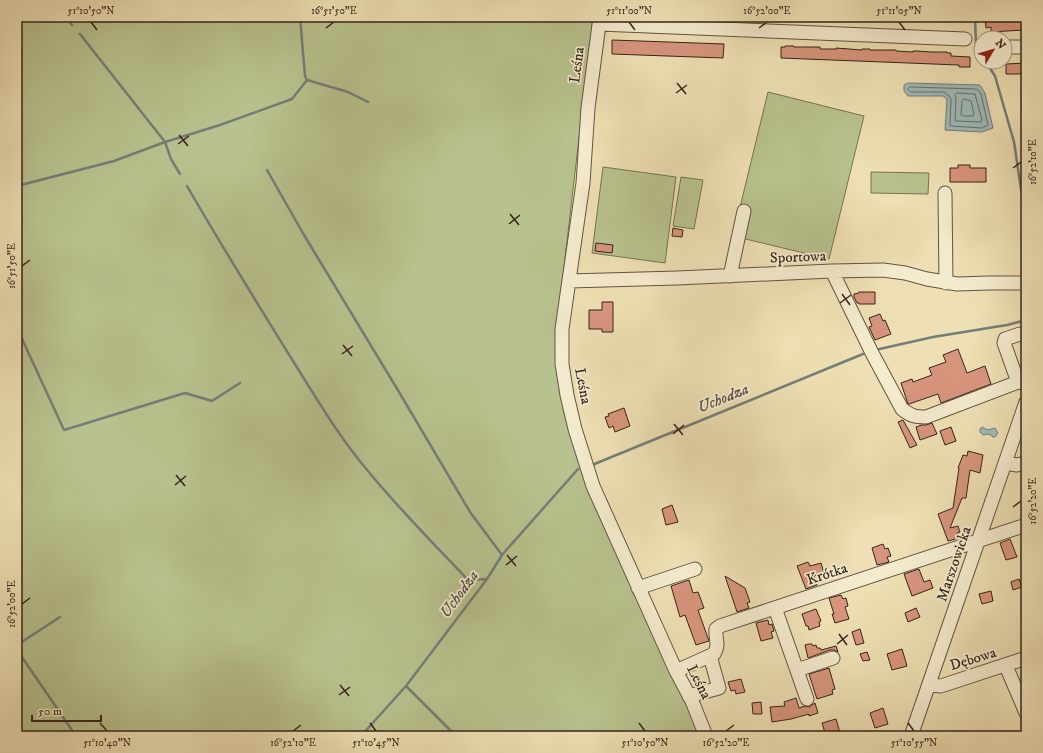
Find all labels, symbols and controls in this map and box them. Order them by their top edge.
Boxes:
text: 51°10'50"N [68,5,114,17]
text: 16°51'50"E [311,5,357,17]
text: 51°11'00"N [606,5,652,17]
text: 16°52'00"E [743,5,791,17]
text: 51°11'05"N [876,5,922,17]
north arrow [973,30,1013,70]
text: N [992,37,1008,52]
street label: Leśna [565,45,589,84]
text: 16°52'10"E [1027,139,1039,185]
text: 16°51'50"E [6,243,18,289]
street label: Sportowa [770,247,827,267]
street label: Leśna [570,366,596,406]
water label: Uchodza [694,379,752,417]
text: 16°52'20"E [1027,478,1039,524]
street label: Marszowicka [932,523,976,604]
street label: Krótka [804,558,851,590]
water label: Uchodza [435,566,483,622]
text: 16°52'00"E [6,580,18,628]
street label: Dębowa [947,643,999,675]
street label: Leśna [682,662,716,703]
scale bar [32,697,101,723]
text: 50 m [38,704,62,719]
text: 51°10'40"N [83,737,131,749]
text: 16°52'10"E [270,737,316,749]
text: 51°10'45"N [352,737,400,749]
text: 51°10'50"N [622,737,668,749]
text: 16°52'20"E [703,737,749,749]
text: 51°10'55"N [891,737,937,749]

